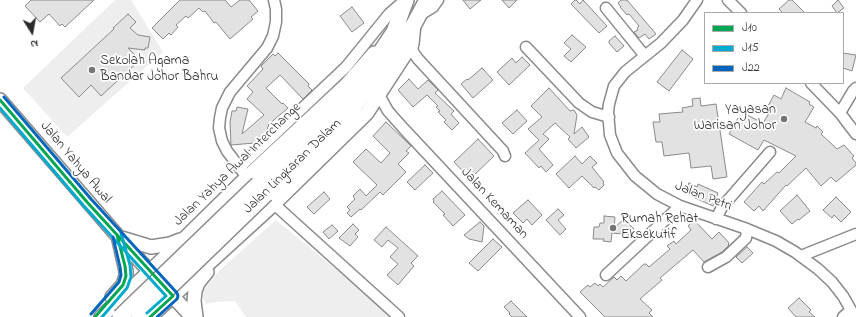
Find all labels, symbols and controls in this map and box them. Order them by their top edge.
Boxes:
north arrow [12,12,52,52]
legend [704,12,844,84]
text: J10 [742,19,757,37]
text: N [29,35,39,52]
text: J15 [742,39,759,57]
place label: Sekolah Agama Bandar Johor Bahru [100,54,219,86]
text: J22 [742,59,760,77]
marker: Sekolah Agama Bandar Johor Bahru [87,65,97,75]
street label: Jalan Yahya Awal Interchange [171,100,305,230]
place label: Yayasan Warisan Johor [694,103,776,136]
marker: Yayasan Warisan Johor [779,114,789,124]
street label: Jalan Lingkaran Dalam [241,116,345,218]
street label: Jalan Yahya Awal [36,119,114,207]
street label: Jalan Kemaman [457,165,531,243]
street label: Jalan Petri [672,178,734,216]
place label: Rumah Rehat Eksekutif [621,212,698,244]
marker: Rumah Rehat Eksekutif [608,223,618,233]

